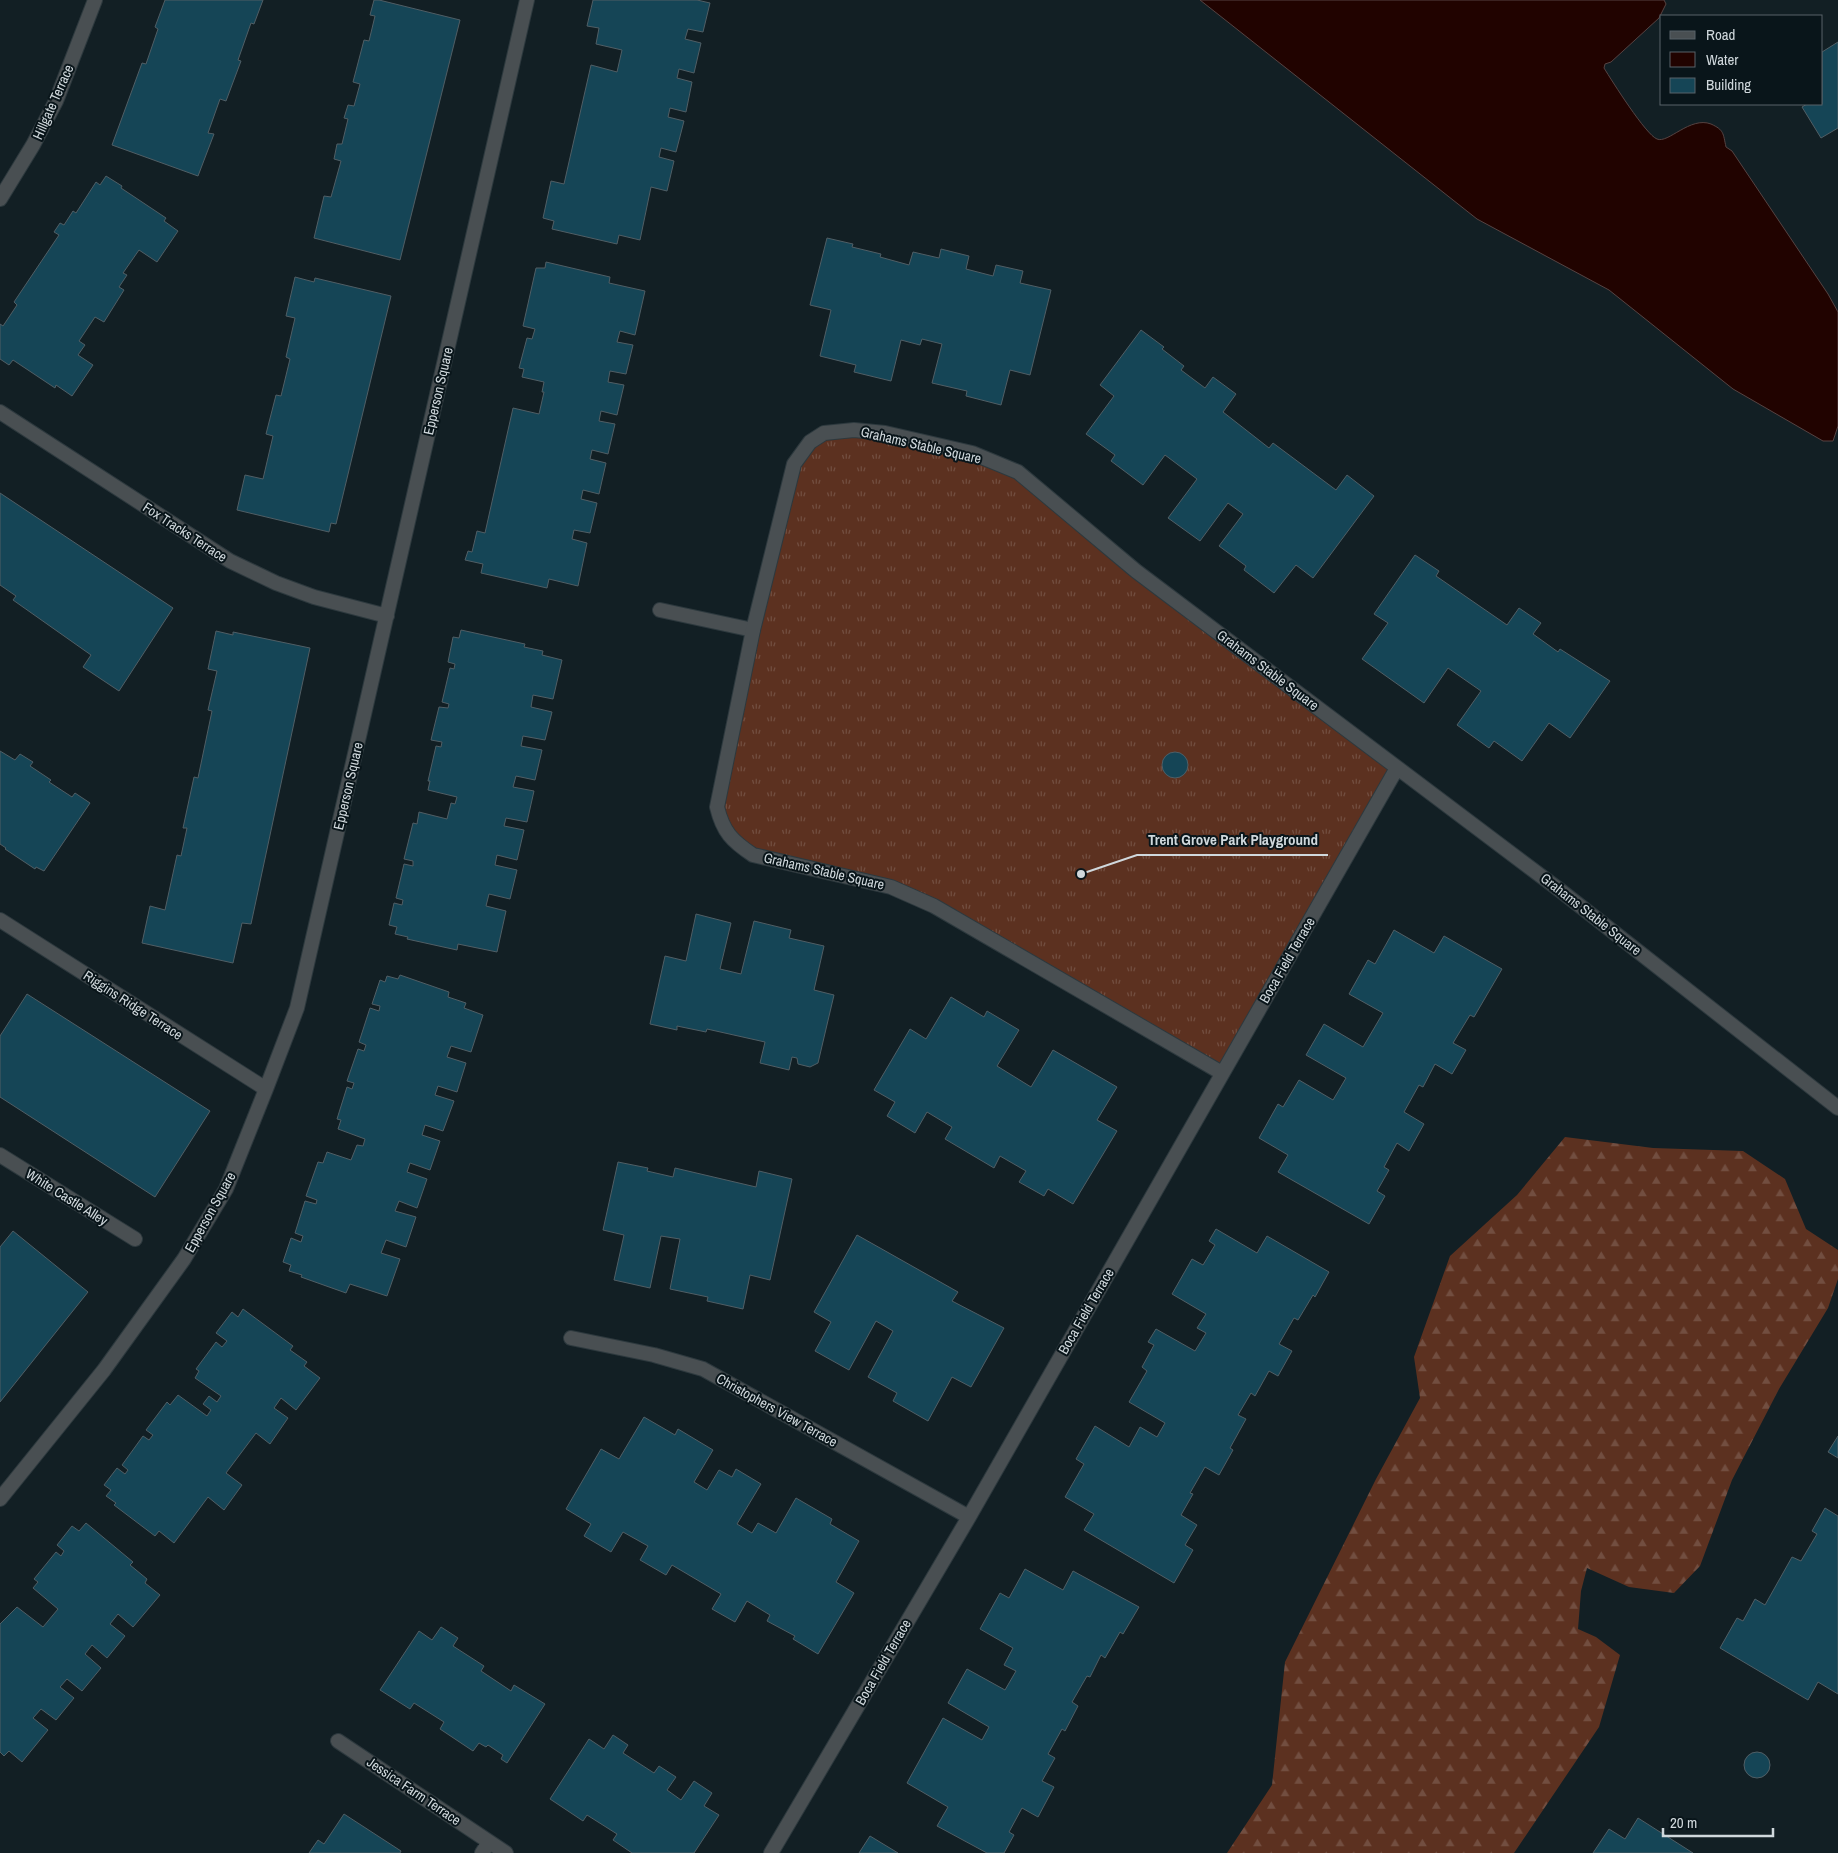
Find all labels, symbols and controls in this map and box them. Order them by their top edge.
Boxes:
legend [1660,15,1823,105]
text: Road [1706,24,1735,45]
text: Water [1706,49,1738,70]
street label: Hillgate Terrace [28,62,78,142]
text: Building [1706,74,1751,95]
street label: Epperson Square [419,345,457,437]
street label: Grahams Stable Square [859,422,983,468]
street label: Fox Tracks Terrace [139,498,231,566]
street label: Grahams Stable Square [1213,626,1323,714]
street label: Epperson Square [329,740,367,832]
callout: Trent Grove Park Playground [1137,825,1328,855]
text: Trent Grove Park Playground [1148,829,1318,850]
street label: Grahams Stable Square [762,848,886,894]
street label: Grahams Stable Square [1537,869,1645,959]
street label: Boca Field Terrace [1255,914,1319,1006]
street label: Riggins Ridge Terrace [80,966,186,1044]
street label: White Castle Alley [23,1165,111,1229]
street label: Epperson Square [180,1169,240,1255]
street label: Boca Field Terrace [1054,1265,1118,1357]
street label: Christophers View Terrace [713,1369,841,1451]
street label: Boca Field Terrace [851,1616,915,1708]
street label: Jessica Farm Terrace [364,1753,464,1829]
scale bar [1663,1806,1773,1838]
text: 20 m [1670,1812,1697,1833]

